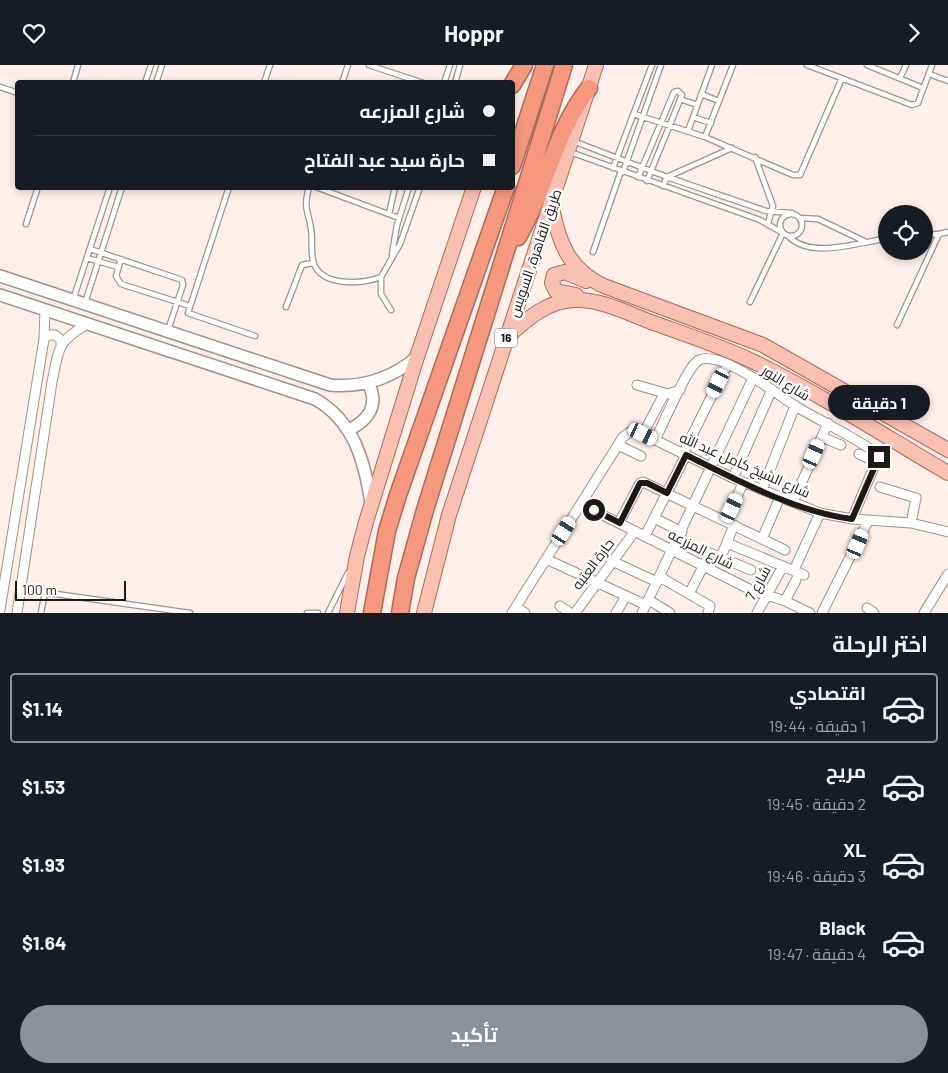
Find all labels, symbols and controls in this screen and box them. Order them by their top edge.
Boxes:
icon: heart [20,19,48,47]
icon: forward [900,19,928,47]
text: Hoppr [444,20,504,46]
text: شارع المزرعه [360,99,465,122]
text: حارة سيد عبد الفتاح [304,148,465,171]
street label: طريق القاهرة, السويس [505,187,565,319]
map controls [878,205,933,260]
button: locate [878,205,933,260]
road number: 16 [495,329,517,347]
street label: شارع النور [758,361,813,405]
car [704,366,731,400]
callout: 1 دقيقة [828,385,930,419]
text: 1 دقيقة [852,393,906,412]
car [626,421,659,447]
street label: شارع الشيخ كامل عبد الله [677,428,813,502]
car [801,437,826,471]
route end [868,446,890,468]
car [718,491,745,525]
route start [583,499,605,521]
car [549,514,578,548]
street label: شارع المزرعه [665,525,737,573]
car [845,527,870,561]
street label: حارة العتبه [568,535,617,593]
street label: شارع 7 [741,563,775,603]
scale bar [15,578,126,601]
text: 100 m [22,581,57,598]
text: اختر الرحلة [832,630,928,656]
text: اقتصادي [790,681,866,704]
icon: car [881,686,926,731]
text: $1.14 [22,697,63,720]
text: 1 دقيقة · 19:44 [769,716,866,735]
text: مريح [826,759,866,782]
icon: car [881,764,926,809]
text: $1.53 [22,775,65,798]
text: 2 دقيقة · 19:45 [766,794,866,813]
text: XL [843,838,866,861]
icon: car [881,842,926,887]
text: $1.93 [22,853,65,876]
text: 3 دقيقة · 19:46 [767,866,866,885]
text: Black [819,916,866,939]
icon: car [881,920,926,965]
text: $1.64 [22,931,66,954]
text: 4 دقيقة · 19:47 [767,944,866,963]
button: تأكيد [20,1005,928,1063]

